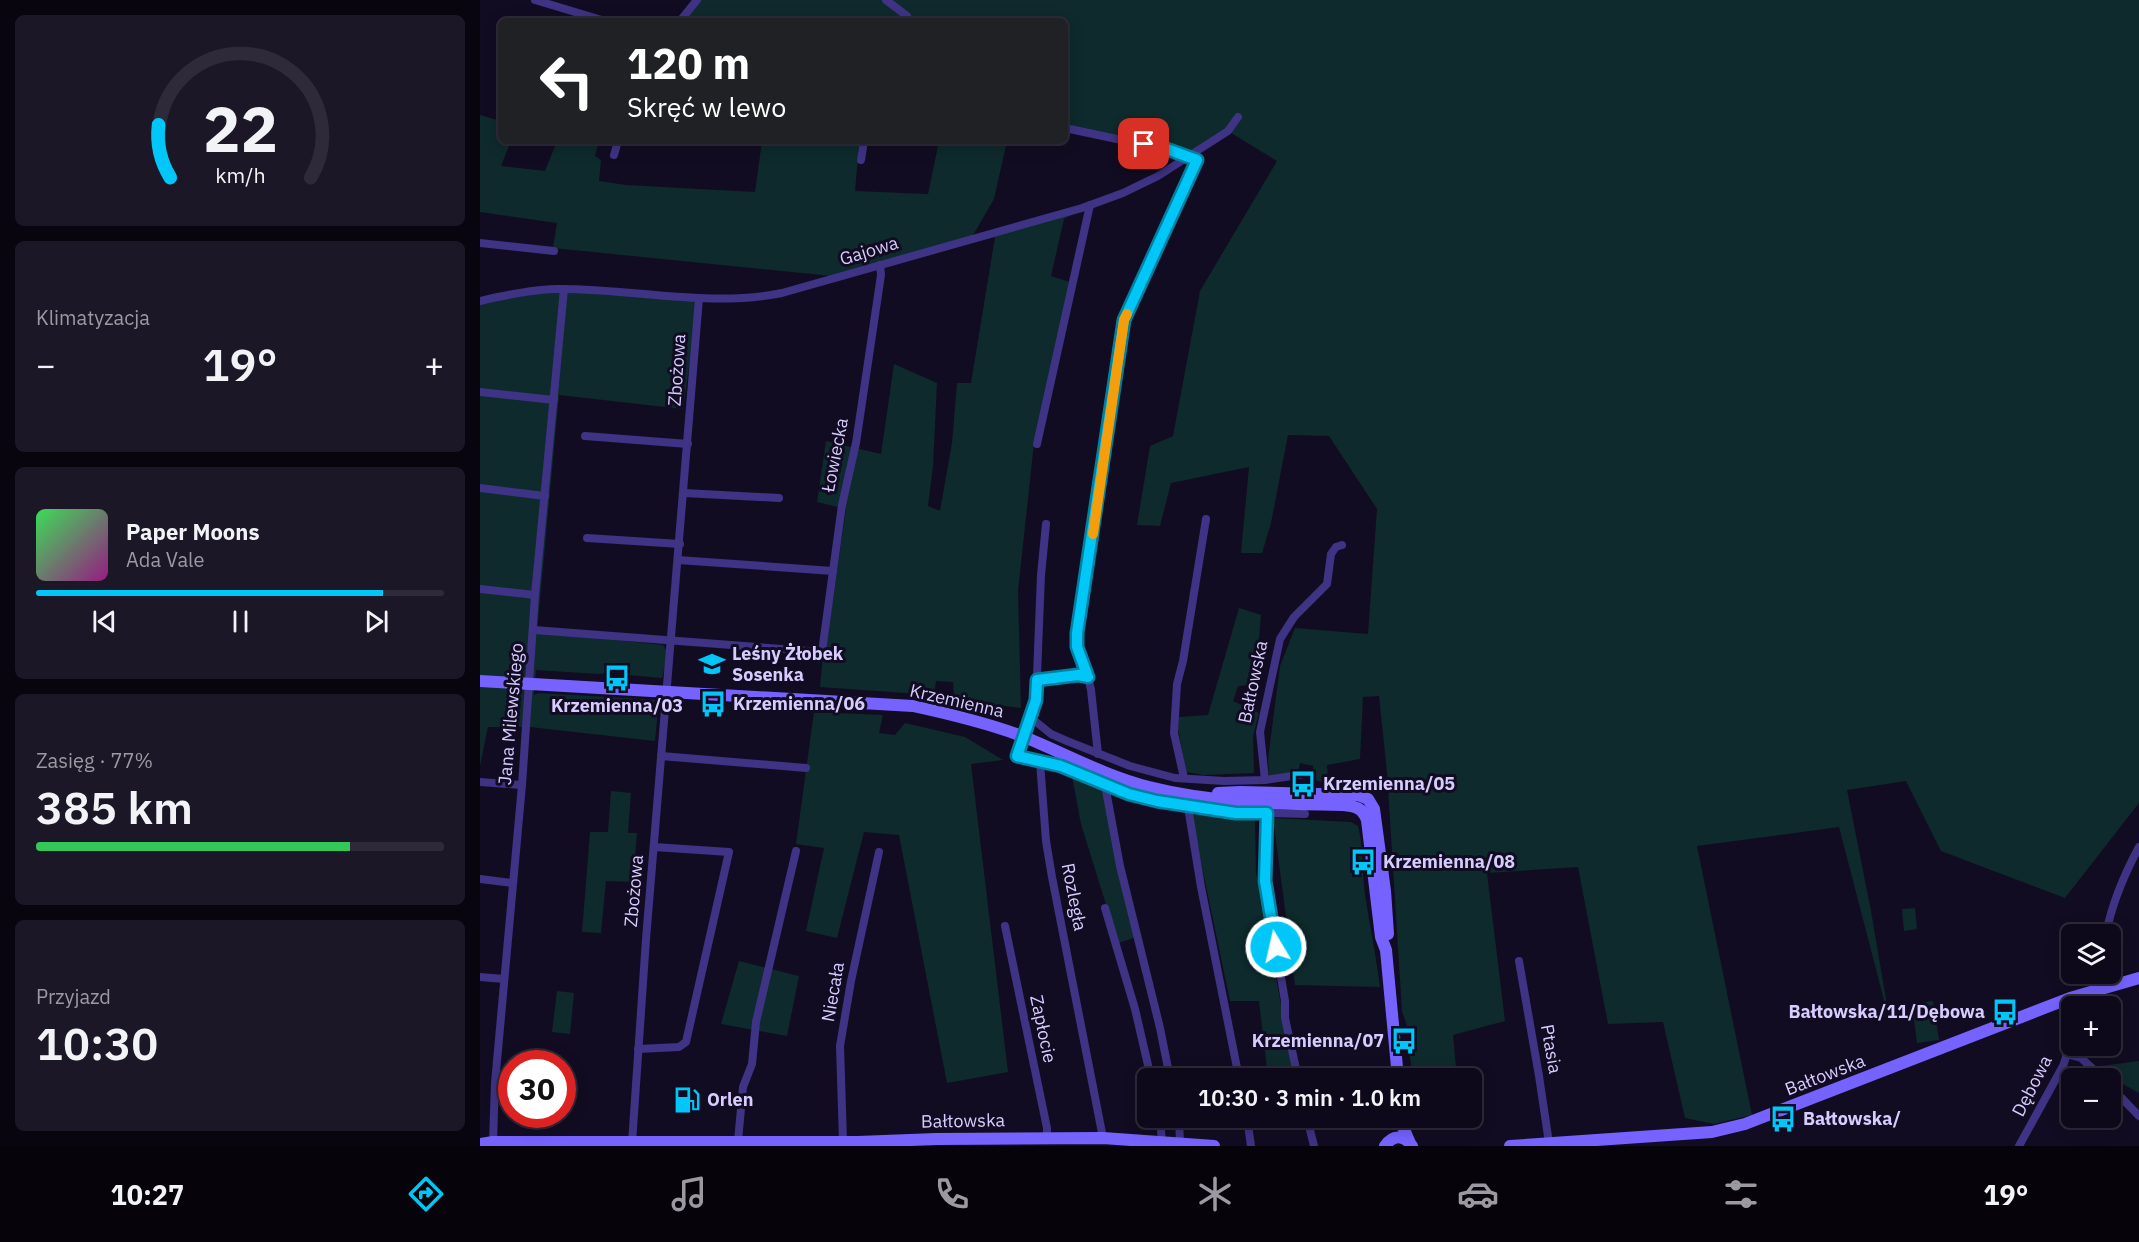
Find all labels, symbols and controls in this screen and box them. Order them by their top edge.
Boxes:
text: 120 m [627,36,750,91]
icon: left [528,42,606,120]
text: 22 [203,88,277,169]
text: Skręć w lewo [627,89,786,124]
pin [1118,118,1169,169]
icon: arrive [1127,127,1160,160]
text: km/h [215,161,265,189]
street label: Gajowa [837,231,901,270]
text: Klimatyzacja [36,304,150,331]
street label: Zbożowa [663,333,691,407]
text: 19° [202,335,278,393]
text: − [36,343,56,386]
text: + [424,343,444,386]
street label: Łowiecka [816,415,853,495]
text: Paper Moons [126,517,259,546]
text: Ada Vale [126,546,205,573]
icon: previous [88,605,121,638]
icon: pause [224,605,257,638]
icon: next [360,605,393,638]
street label: Bałtowska [1233,638,1273,725]
street label: Jana Milewskiego [493,642,528,786]
place label: Leśny Żłobek Sosenka [732,642,844,686]
school or university icon: Leśny Żłobek Sosenka [697,649,727,679]
bus stop icon: Krzemienna/03 [602,663,632,693]
street label: Krzemienna [908,679,1007,723]
bus stop icon: Krzemienna/06 [698,689,728,719]
place label: Krzemienna/06 [733,692,865,715]
place label: Krzemienna/03 [551,694,683,717]
text: Zasięg · 77% [36,747,153,774]
bus stop icon: Krzemienna/05 [1288,769,1318,799]
place label: Krzemienna/05 [1323,772,1455,795]
text: 385 km [36,778,193,836]
bus stop icon: Krzemienna/08 [1348,847,1378,877]
place label: Krzemienna/08 [1383,850,1515,873]
street label: Zbożowa [619,854,648,928]
street label: Rozległa [1057,861,1092,933]
position arrow [1244,915,1308,979]
map controls [2061,924,2121,1128]
button: layers [2061,924,2121,984]
street label: Niecała [816,960,849,1024]
text: Przyjazd [36,983,111,1010]
street label: Zapłocie [1025,993,1062,1065]
button: + [2061,996,2121,1056]
bus stop icon: Bałtowska/11/Dębowa [1990,997,2020,1027]
place label: Bałtowska/11/Dębowa [1788,1000,1985,1023]
text: 10:30 [36,1014,158,1072]
street label: Ptasia [1536,1022,1567,1076]
bus stop icon: Krzemienna/07 [1389,1026,1419,1056]
place label: Krzemienna/07 [1252,1029,1384,1052]
street label: Bałtowska [1781,1049,1869,1100]
speed limit sign: 30 [498,1050,576,1128]
street label: Dębowa [2006,1051,2057,1120]
button: − [2061,1068,2121,1128]
text: 10:30 · 3 min · 1.0 km [1198,1083,1421,1112]
fuel station icon: Orlen [672,1085,702,1115]
place label: Orlen [707,1088,753,1111]
bus stop icon: Bałtowska/ [1768,1104,1798,1134]
place label: Bałtowska/ [1803,1107,1901,1130]
street label: Bałtowska [921,1108,1006,1133]
icon: directions [405,1173,447,1215]
icon: music [668,1173,710,1215]
icon: phone [931,1173,973,1215]
icon: climate [1194,1173,1236,1215]
icon: car [1457,1173,1499,1215]
icon: filters [1720,1173,1762,1215]
text: 10:27 [111,1177,184,1212]
text: 19° [1983,1177,2028,1212]

